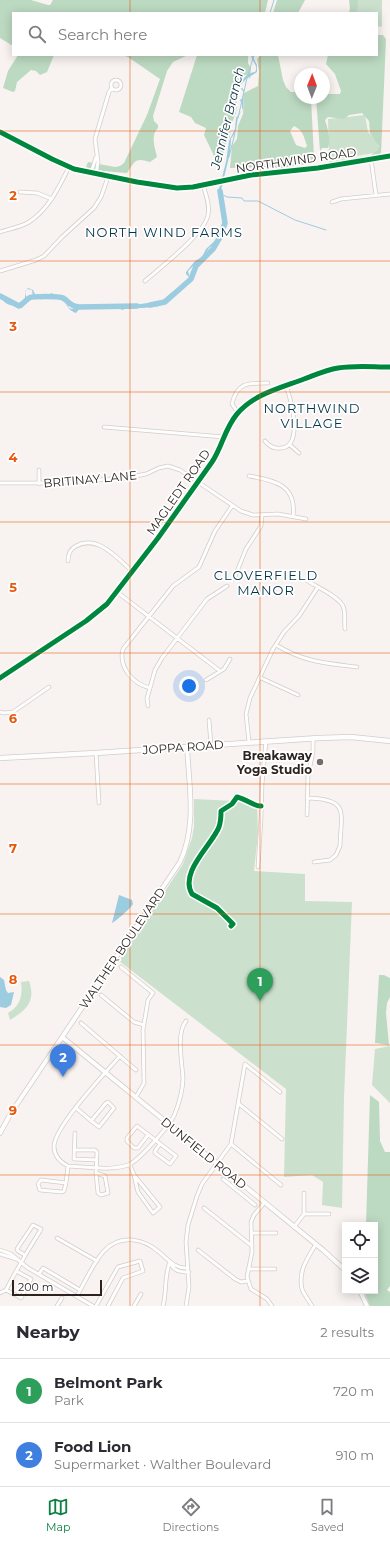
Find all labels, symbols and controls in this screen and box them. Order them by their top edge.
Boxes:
search box [12,12,378,56]
icon: search [26,23,48,45]
text: Search here [58,25,147,44]
water label: Jennifer Branch [206,65,247,172]
north arrow [294,68,330,104]
street label: NORTHWIND ROAD [235,144,357,176]
text: 2 [9,187,17,203]
district label: NORTH WIND FARMS [85,224,243,240]
text: 3 [8,318,17,334]
district label: NORTHWIND VILLAGE [263,400,361,431]
street label: MAGLEDT ROAD [143,446,213,538]
text: 4 [9,449,18,465]
street label: BRITINAY LANE [43,467,137,491]
district label: CLOVERFIELD MANOR [214,567,318,598]
text: 5 [9,579,17,595]
your location [179,676,199,696]
text: 6 [9,710,18,726]
street label: JOPPA ROAD [141,737,224,757]
place label: Breakaway Yoga Studio [236,748,313,777]
marker: Breakaway Yoga Studio [315,757,325,767]
text: 7 [9,840,17,856]
street label: WALTHER BOULEVARD [76,885,168,1011]
pin: 1 [247,968,273,1001]
text: 8 [9,971,18,987]
pin: 2 [50,1044,76,1077]
text: 9 [9,1102,17,1118]
street label: DUNFIELD ROAD [158,1114,250,1192]
map controls [342,1222,378,1294]
button: locate [342,1222,378,1258]
button: layers [342,1258,378,1294]
scale bar [12,1278,102,1297]
text: 200 m [18,1280,53,1294]
text: Nearby [16,1322,80,1342]
text: 2 results [320,1324,374,1340]
text: Belmont Park [54,1373,162,1392]
text: 1 [26,1383,32,1399]
text: 720 m [333,1383,374,1399]
text: Park [54,1392,84,1408]
text: Food Lion [54,1437,131,1456]
text: 2 [25,1447,33,1463]
text: 910 m [336,1447,374,1463]
text: Supermarket · Walther Boulevard [54,1456,271,1472]
tab: Map [46,1496,70,1534]
tab: Directions [163,1496,219,1534]
tab: Saved [311,1496,344,1534]

